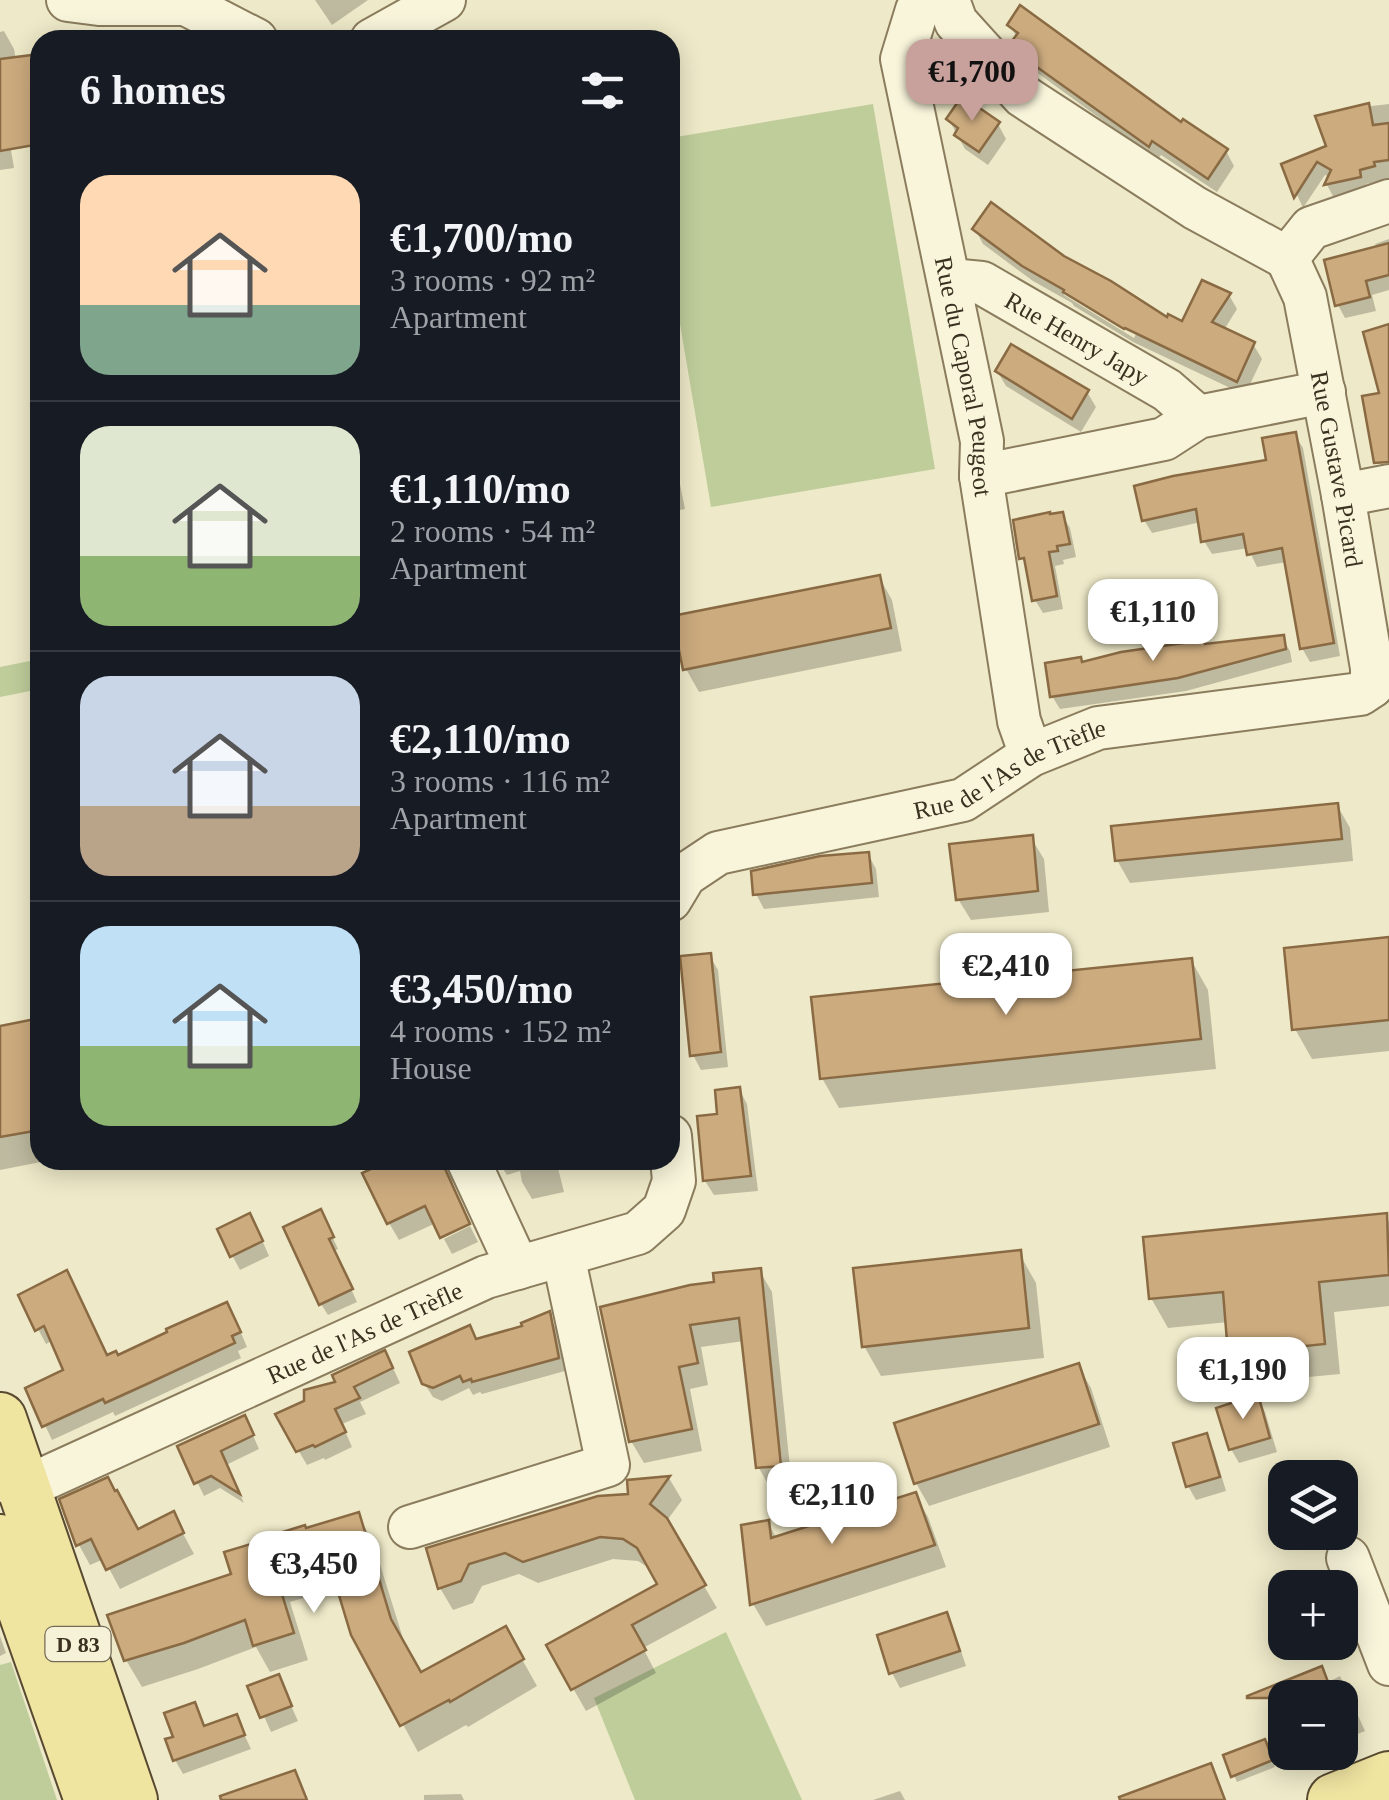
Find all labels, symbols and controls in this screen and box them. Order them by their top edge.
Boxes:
pin: €1,700 [891,39,1053,124]
text: €1,700 [928,53,1016,89]
icon: filters [575,63,630,118]
text: 6 homes [80,67,226,113]
icon: home [160,215,280,335]
text: €1,700/mo [390,215,573,261]
street label: Rue du Caporal Peugeot [930,254,997,498]
text: 3 rooms · 92 m² [390,262,595,298]
street label: Rue Henry Japy [1001,286,1154,390]
text: Apartment [390,299,527,335]
street label: Rue Gustave Picard [1306,369,1368,569]
icon: home [160,466,280,586]
text: €1,110/mo [390,466,571,512]
text: 2 rooms · 54 m² [390,513,595,549]
text: Apartment [390,550,527,586]
pin: €1,110 [1072,579,1234,664]
text: €1,110 [1110,593,1196,629]
street label: Rue de l'As de Trèfle [911,714,1107,824]
icon: home [160,716,280,836]
text: €2,110/mo [390,716,571,762]
text: 3 rooms · 116 m² [390,763,610,799]
text: Apartment [390,800,527,836]
pin: €2,410 [925,933,1087,1018]
text: €2,410 [962,947,1050,983]
icon: home [160,966,280,1086]
text: €3,450/mo [390,966,573,1012]
text: 4 rooms · 152 m² [390,1013,611,1049]
text: House [390,1050,472,1086]
street label: Rue de l'As de Trèfle [263,1276,466,1389]
pin: €1,190 [1162,1337,1324,1422]
text: €1,190 [1199,1351,1287,1387]
map controls [1268,1460,1358,1770]
button: layers [1268,1460,1358,1550]
pin: €2,110 [751,1462,913,1547]
text: €2,110 [789,1476,875,1512]
pin: €3,450 [233,1531,395,1616]
text: €3,450 [270,1545,358,1581]
button: + [1268,1570,1358,1660]
road number: D 83 [46,1627,110,1661]
button: − [1268,1680,1358,1770]

